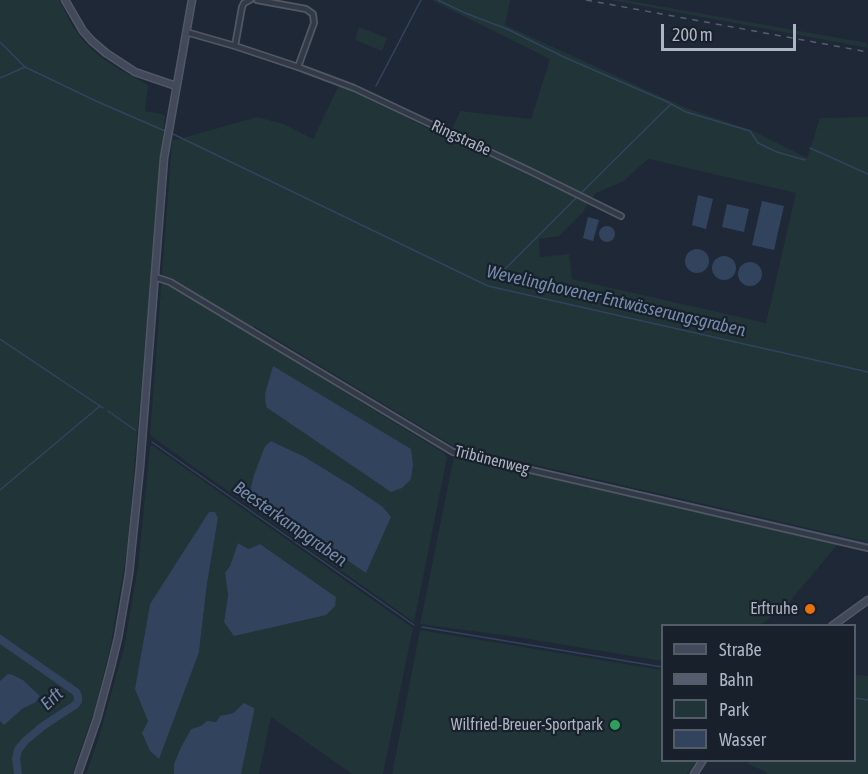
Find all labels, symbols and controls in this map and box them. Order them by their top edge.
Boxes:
scale bar [664,12,799,50]
text: 200 m [672,24,713,45]
street label: Ringstraße [428,116,494,160]
water label: Wevelinghovener Entwässerungsgraben [484,261,748,341]
street label: Tribünenweg [453,441,531,479]
water label: Beesterkampgraben [229,477,351,571]
place label: Erftruhe [750,599,798,619]
marker: Erftruhe [803,602,817,616]
legend [661,624,856,762]
text: Straße [719,639,762,660]
text: Bahn [719,669,753,690]
water label: Erft [36,683,68,715]
text: Park [719,699,749,720]
place label: Wilfried-Breuer-Sportpark [451,715,603,735]
marker: Wilfried-Breuer-Sportpark [608,718,622,732]
text: Wasser [719,729,766,750]

